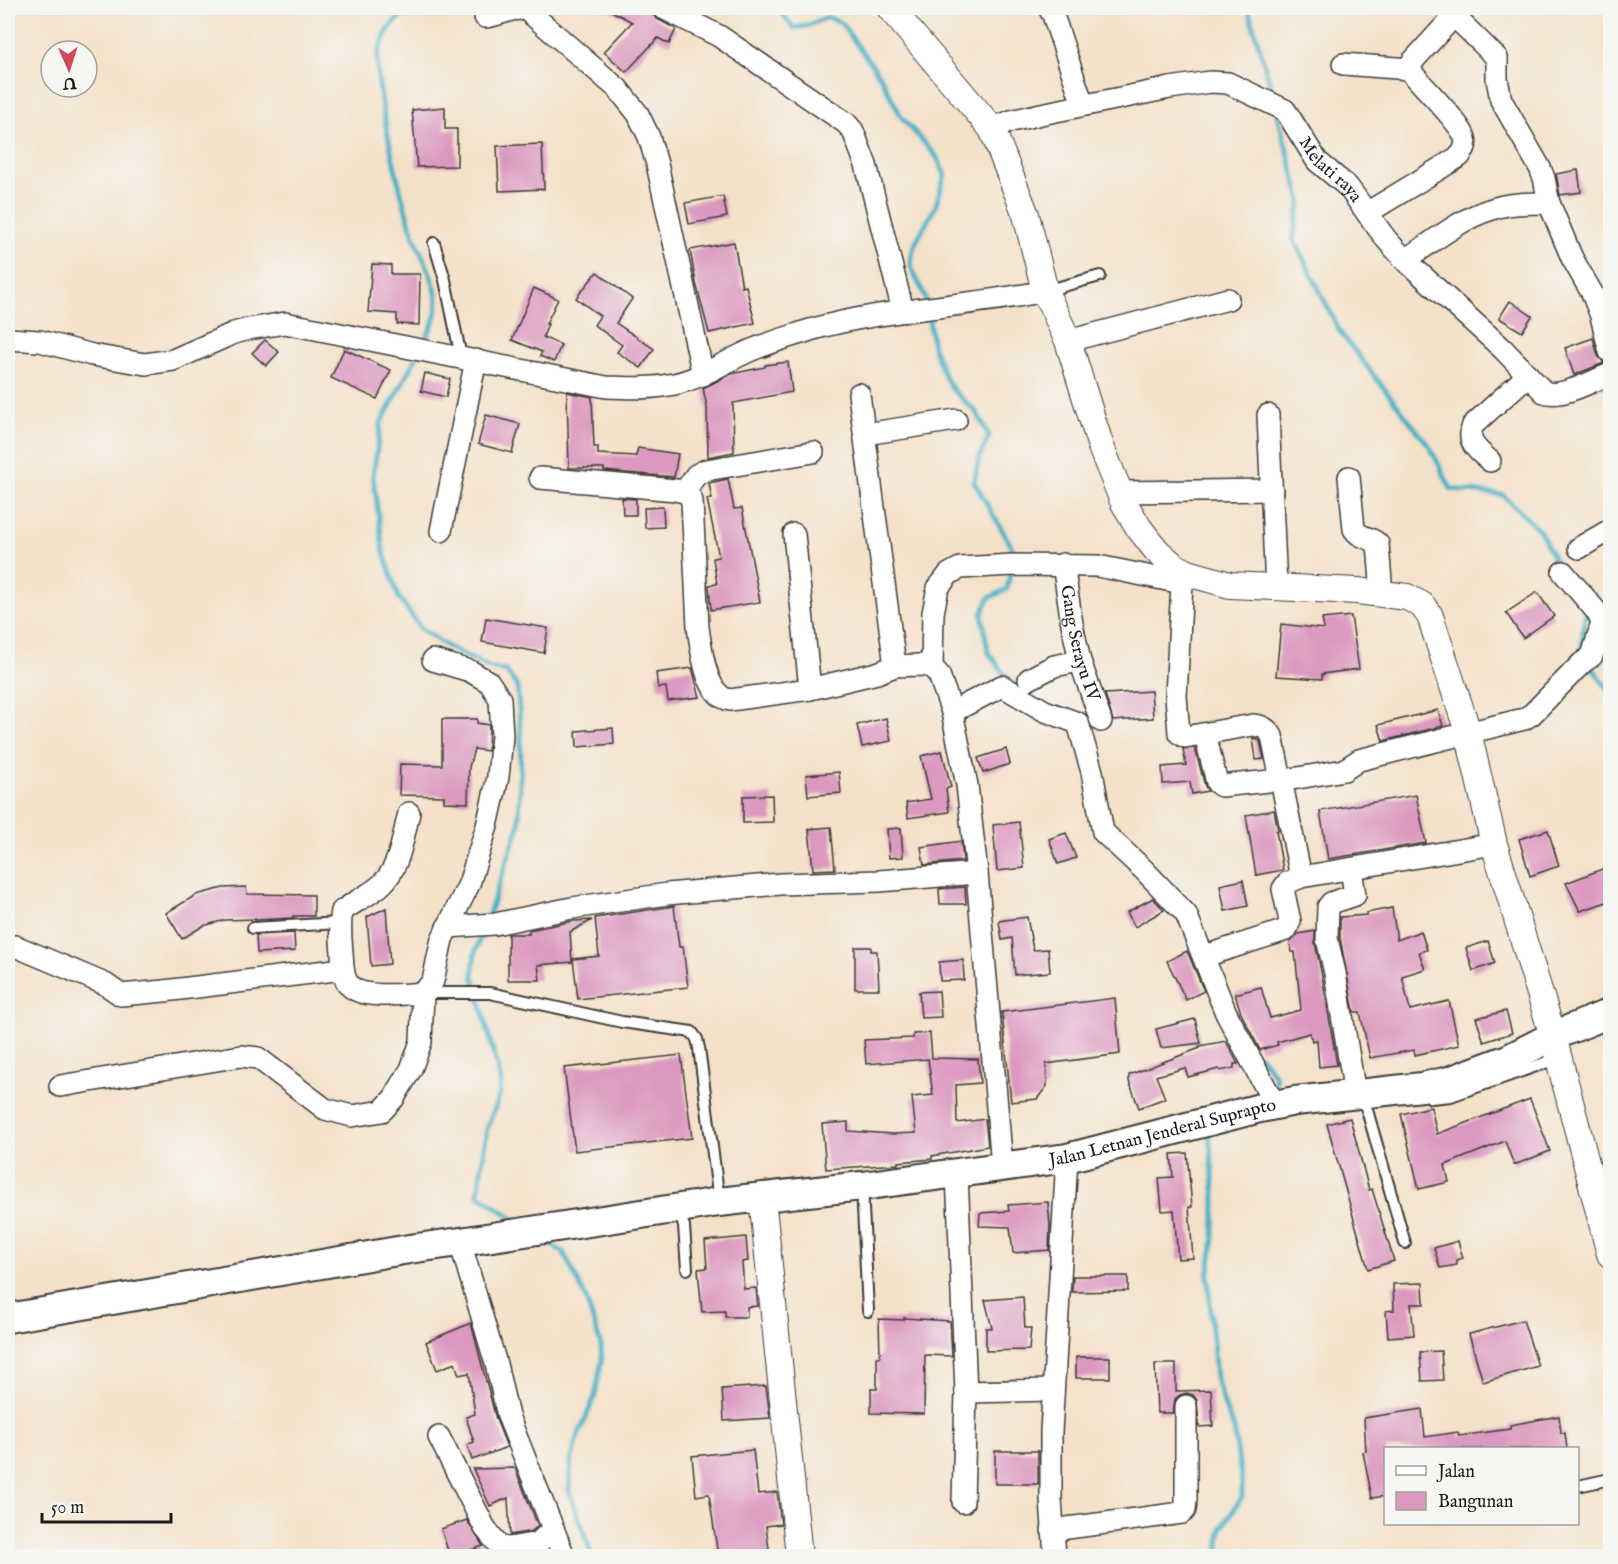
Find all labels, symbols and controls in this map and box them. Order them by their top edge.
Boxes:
north arrow [39,39,99,99]
text: U [62,72,78,92]
street label: Melati raya [1293,132,1367,207]
street label: Gang Serayu IV [1055,584,1105,705]
street label: Jalan Letnan Jenderal Suprapto [1046,1094,1278,1172]
legend [1384,1447,1579,1525]
text: Jalan [1436,1461,1475,1484]
scale bar [42,1486,171,1524]
text: Bangunan [1438,1491,1514,1514]
text: 50 m [51,1497,84,1520]

